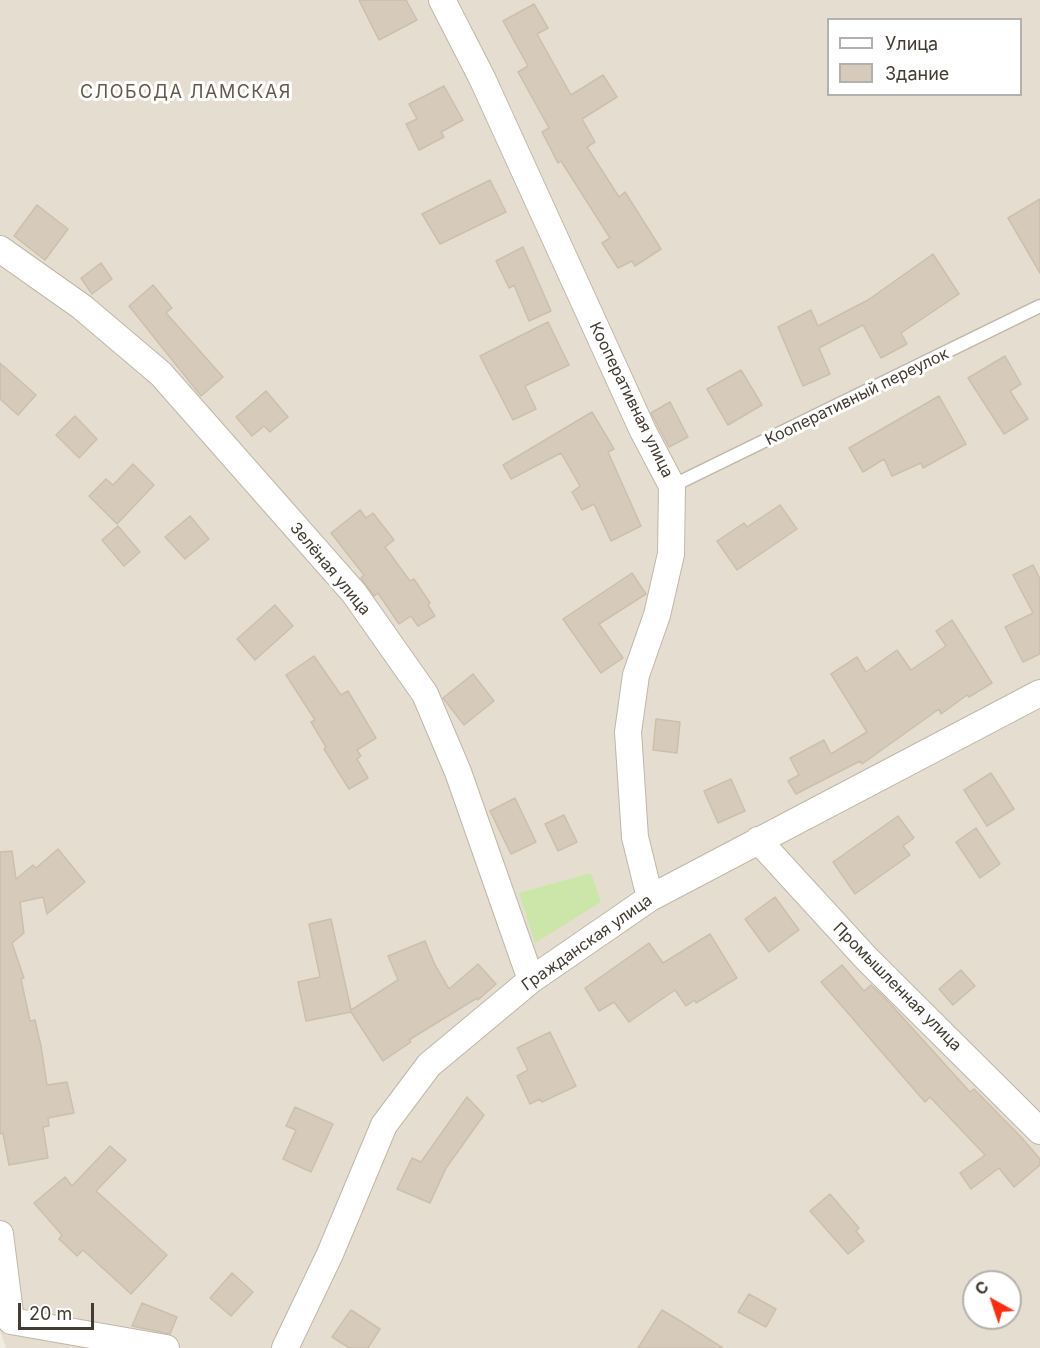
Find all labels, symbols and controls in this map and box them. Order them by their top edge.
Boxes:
legend [827,18,1022,96]
text: Улица [885,33,938,54]
text: Здание [885,63,949,84]
district label: СЛОБОДА ЛАМСКАЯ [80,82,292,104]
street label: Кооперативная улица [585,319,677,481]
street label: Кооперативный переулок [762,344,952,450]
street label: Зелёная улица [286,519,374,619]
street label: Гражданская улица [518,891,656,995]
street label: Промышленная улица [829,919,965,1055]
north arrow [962,1270,1022,1330]
text: С [971,1276,993,1299]
scale bar [21,1291,98,1329]
text: 20 m [29,1303,72,1324]

